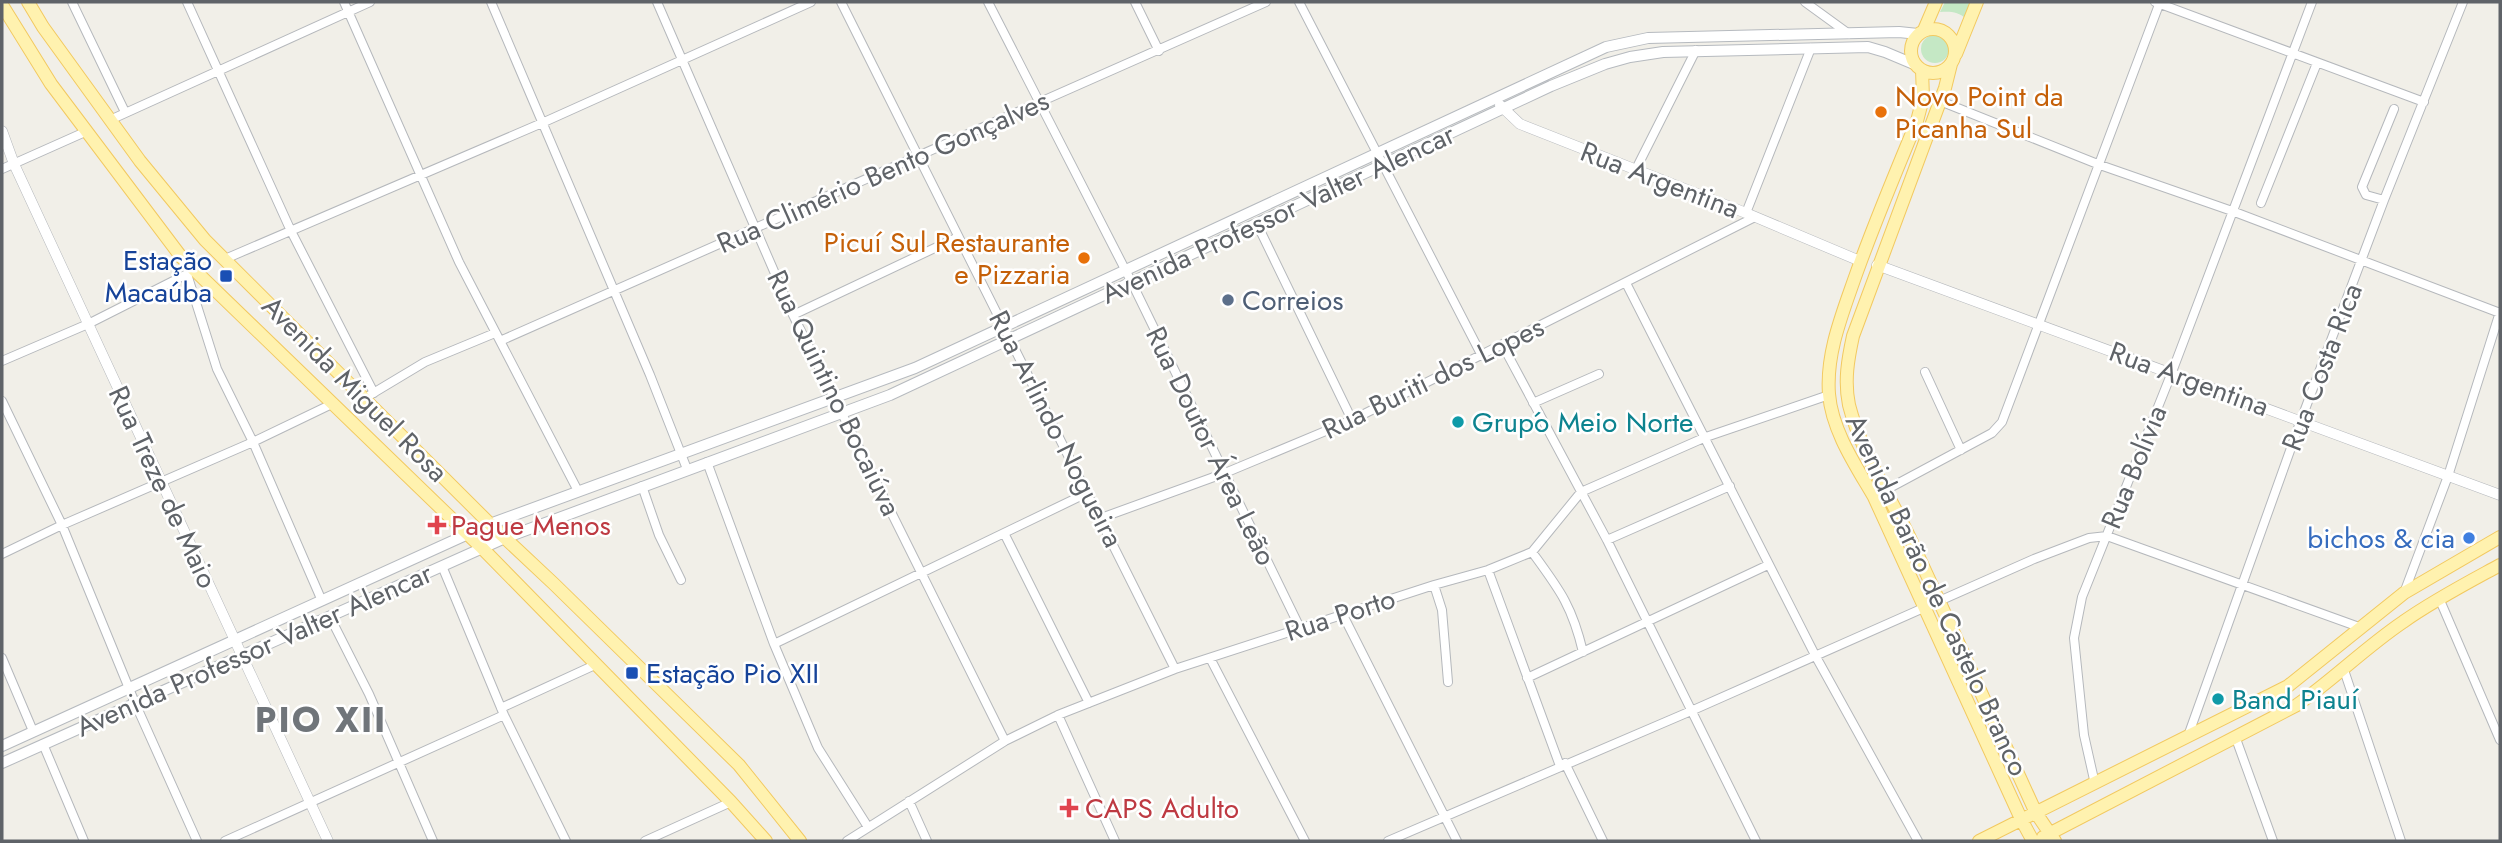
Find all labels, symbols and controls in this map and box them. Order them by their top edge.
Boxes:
place label: Novo Point da Picanha Sul [1895,76,2063,149]
street label: Rua Climério Bento Gonçalves [710,80,1056,264]
marker: Novo Point da Picanha Sul [1873,104,1889,120]
street label: Avenida Professor Valter Alencar [1094,114,1462,314]
street label: Rua Argentina [1575,131,1745,229]
place label: Picuí Sul Restaurante e Pizzaria [824,222,1070,295]
place label: Estação Macaúba [105,240,212,313]
marker: Picuí Sul Restaurante e Pizzaria [1076,250,1092,266]
street label: Rua Quintino Bocaiúva [757,263,911,523]
marker: Estação Macaúba [218,268,234,284]
street label: Rua Costa Rica [2271,277,2373,457]
place label: Correios [1242,280,1344,321]
street label: Avenida Miguel Rosa [253,287,457,491]
marker: Correios [1220,292,1236,308]
street label: Rua Arlindo Nogueira [979,303,1133,555]
street label: Rua Buriti dos Lopes [1315,306,1551,450]
street label: Rua Doutor Área Leão [1135,320,1287,572]
street label: Rua Argentina [2103,331,2275,427]
street label: Rua Treze de Maio [98,379,228,595]
street label: Rua Bolívia [2091,399,2177,535]
place label: Gruṕo Meio Norte [1472,402,1693,443]
street label: Avenida Barão de Castelo Branco [1835,407,2039,783]
marker: Gruṕo Meio Norte [1450,414,1466,430]
place label: Pague Menos [451,505,611,546]
marker: Pague Menos [429,517,445,533]
place label: bichos & cia [2307,518,2455,559]
marker: bichos & cia [2461,530,2477,546]
street label: Avenida Professor Valter Alencar [69,553,439,747]
street label: Rua Porto [1280,578,1400,652]
place label: Estação Pio XII [646,653,819,694]
marker: Estação Pio XII [624,665,640,681]
place label: Band Piauí [2232,679,2360,720]
marker: Band Piauí [2210,691,2226,707]
district label: PIO XII [255,695,387,745]
place label: CAPS Adulto [1085,788,1239,829]
marker: CAPS Adulto [1059,798,1079,818]

